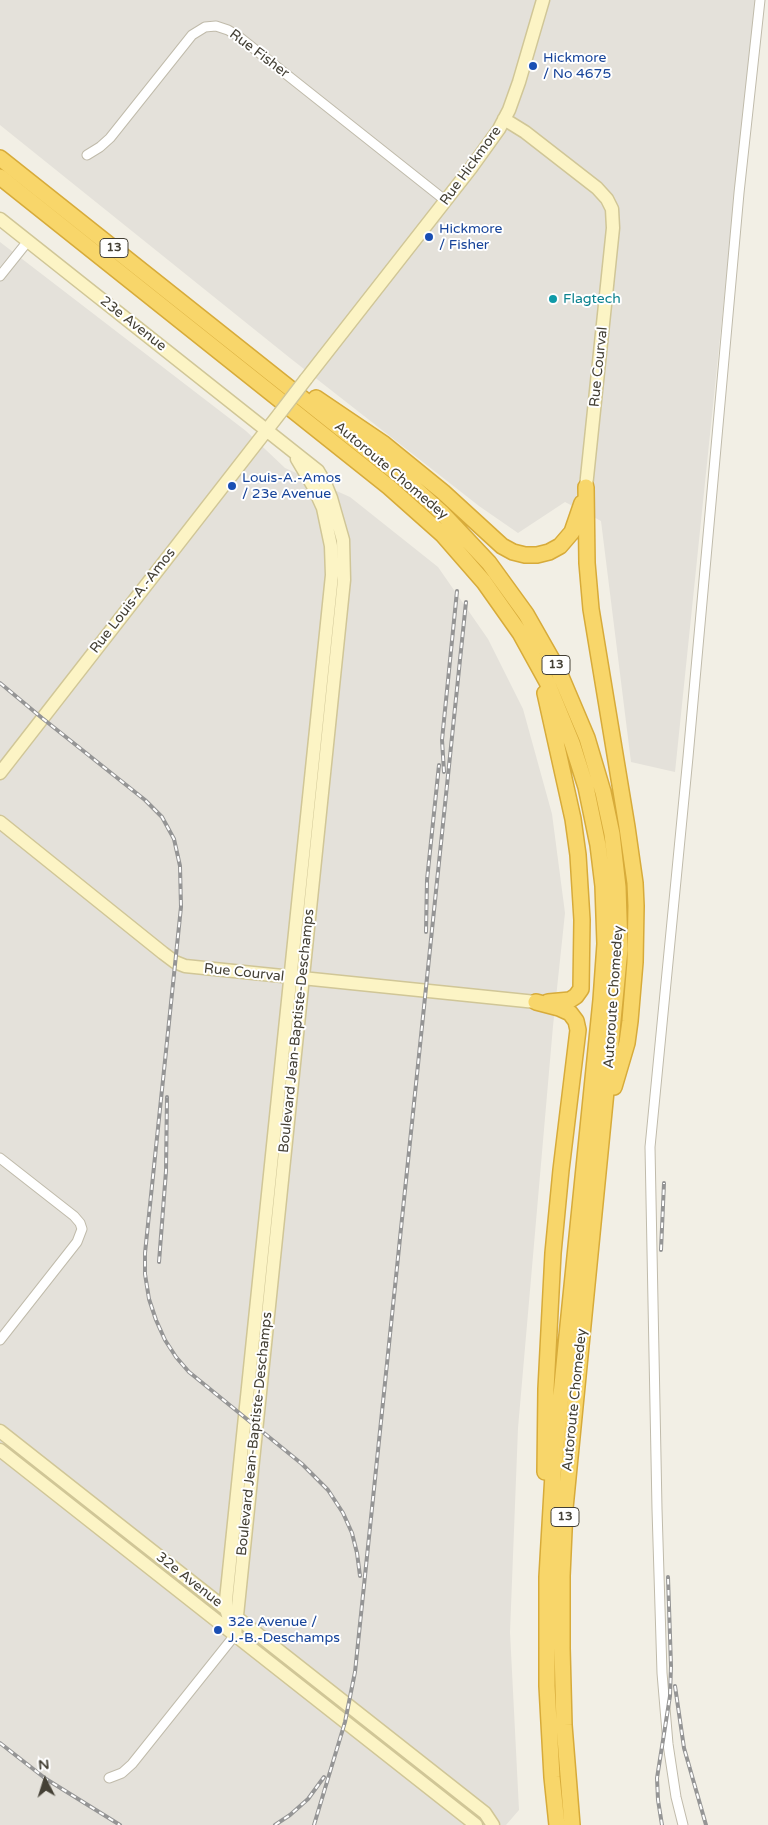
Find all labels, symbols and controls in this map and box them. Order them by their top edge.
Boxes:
street label: Rue Fisher [226,26,292,82]
place label: Hickmore / No 4675 [543,50,611,82]
marker: Hickmore / No 4675 [527,60,539,72]
street label: Rue Hickmore [437,123,505,209]
place label: Hickmore / Fisher [439,221,502,253]
marker: Hickmore / Fisher [423,231,435,243]
road number: 13 [100,238,128,258]
place label: Flagtech [563,291,621,307]
street label: 23e Avenue [97,293,169,355]
marker: Flagtech [547,293,559,305]
street label: Rue Courval [586,326,612,408]
street label: Autoroute Chomedey [331,419,451,523]
place label: Louis-A.-Amos / 23e Avenue [242,470,341,502]
marker: Louis-A.-Amos / 23e Avenue [226,480,238,492]
street label: Rue Louis-A.-Amos [87,545,179,657]
road number: 13 [542,656,570,674]
street label: Boulevard Jean-Baptiste-Deschamps [276,908,318,1154]
street label: Autoroute Chomedey [601,925,627,1069]
street label: Rue Courval [203,960,285,986]
street label: Boulevard Jean-Baptiste-Deschamps [234,1311,276,1557]
street label: Autoroute Chomedey [559,1328,591,1472]
road number: 13 [551,1508,579,1526]
street label: 32e Avenue [153,1549,225,1611]
place label: 32e Avenue / J.-B.-Deschamps [228,1614,340,1646]
marker: 32e Avenue / J.-B.-Deschamps [212,1624,224,1636]
north arrow [20,1755,70,1805]
text: N [37,1756,50,1774]

